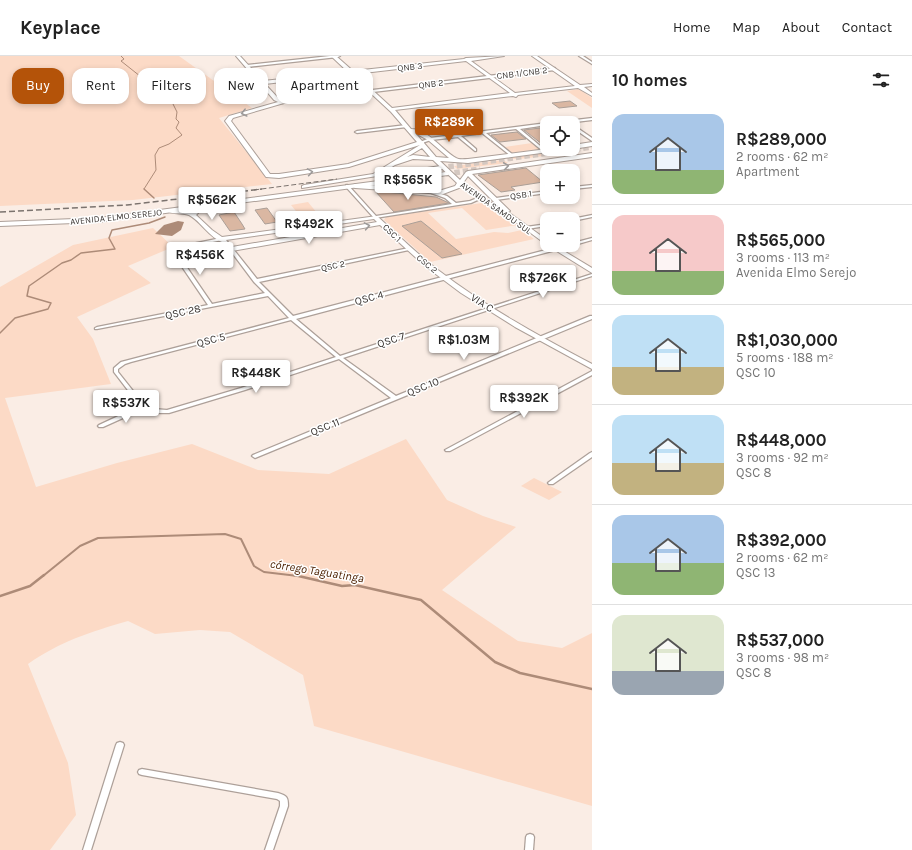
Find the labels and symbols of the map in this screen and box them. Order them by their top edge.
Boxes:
street label: QNB 3 [397,61,423,73]
street label: CNB 1/CNB 2 [496,65,548,81]
street label: QNB 2 [418,78,444,90]
one-way arrow [241,109,248,117]
pin: R$289K [416,109,482,143]
one-way arrow [503,162,509,171]
pin: R$565K [375,167,441,201]
one-way arrow [307,168,313,177]
street label: AVENIDA SAMDU SUL [458,180,534,237]
pin: R$562K [179,187,245,221]
street label: QSB 1 [509,189,533,201]
street label: AVENIDA ELMO SEREJO [70,207,163,227]
pin: R$492K [276,211,342,245]
one-way arrow [364,222,370,230]
street label: CSC 1 [381,222,403,244]
pin: R$456K [167,242,233,276]
street label: CSC 2 [415,253,439,275]
street label: QSC 2 [320,259,346,273]
pin: R$726K [510,265,576,299]
street label: QSC 4 [353,288,385,308]
street label: VIA C [468,291,496,315]
street label: QSC 28 [164,302,202,322]
pin: R$1.03M [427,327,501,361]
street label: QSC 7 [376,329,406,351]
street label: QSC 5 [195,330,227,350]
pin: R$448K [223,360,289,394]
street label: QSC 10 [405,375,441,399]
pin: R$392K [491,385,557,419]
pin: R$537K [93,390,159,424]
street label: QSC 11 [308,415,342,439]
water label: córrego Taguatinga [269,557,365,585]

